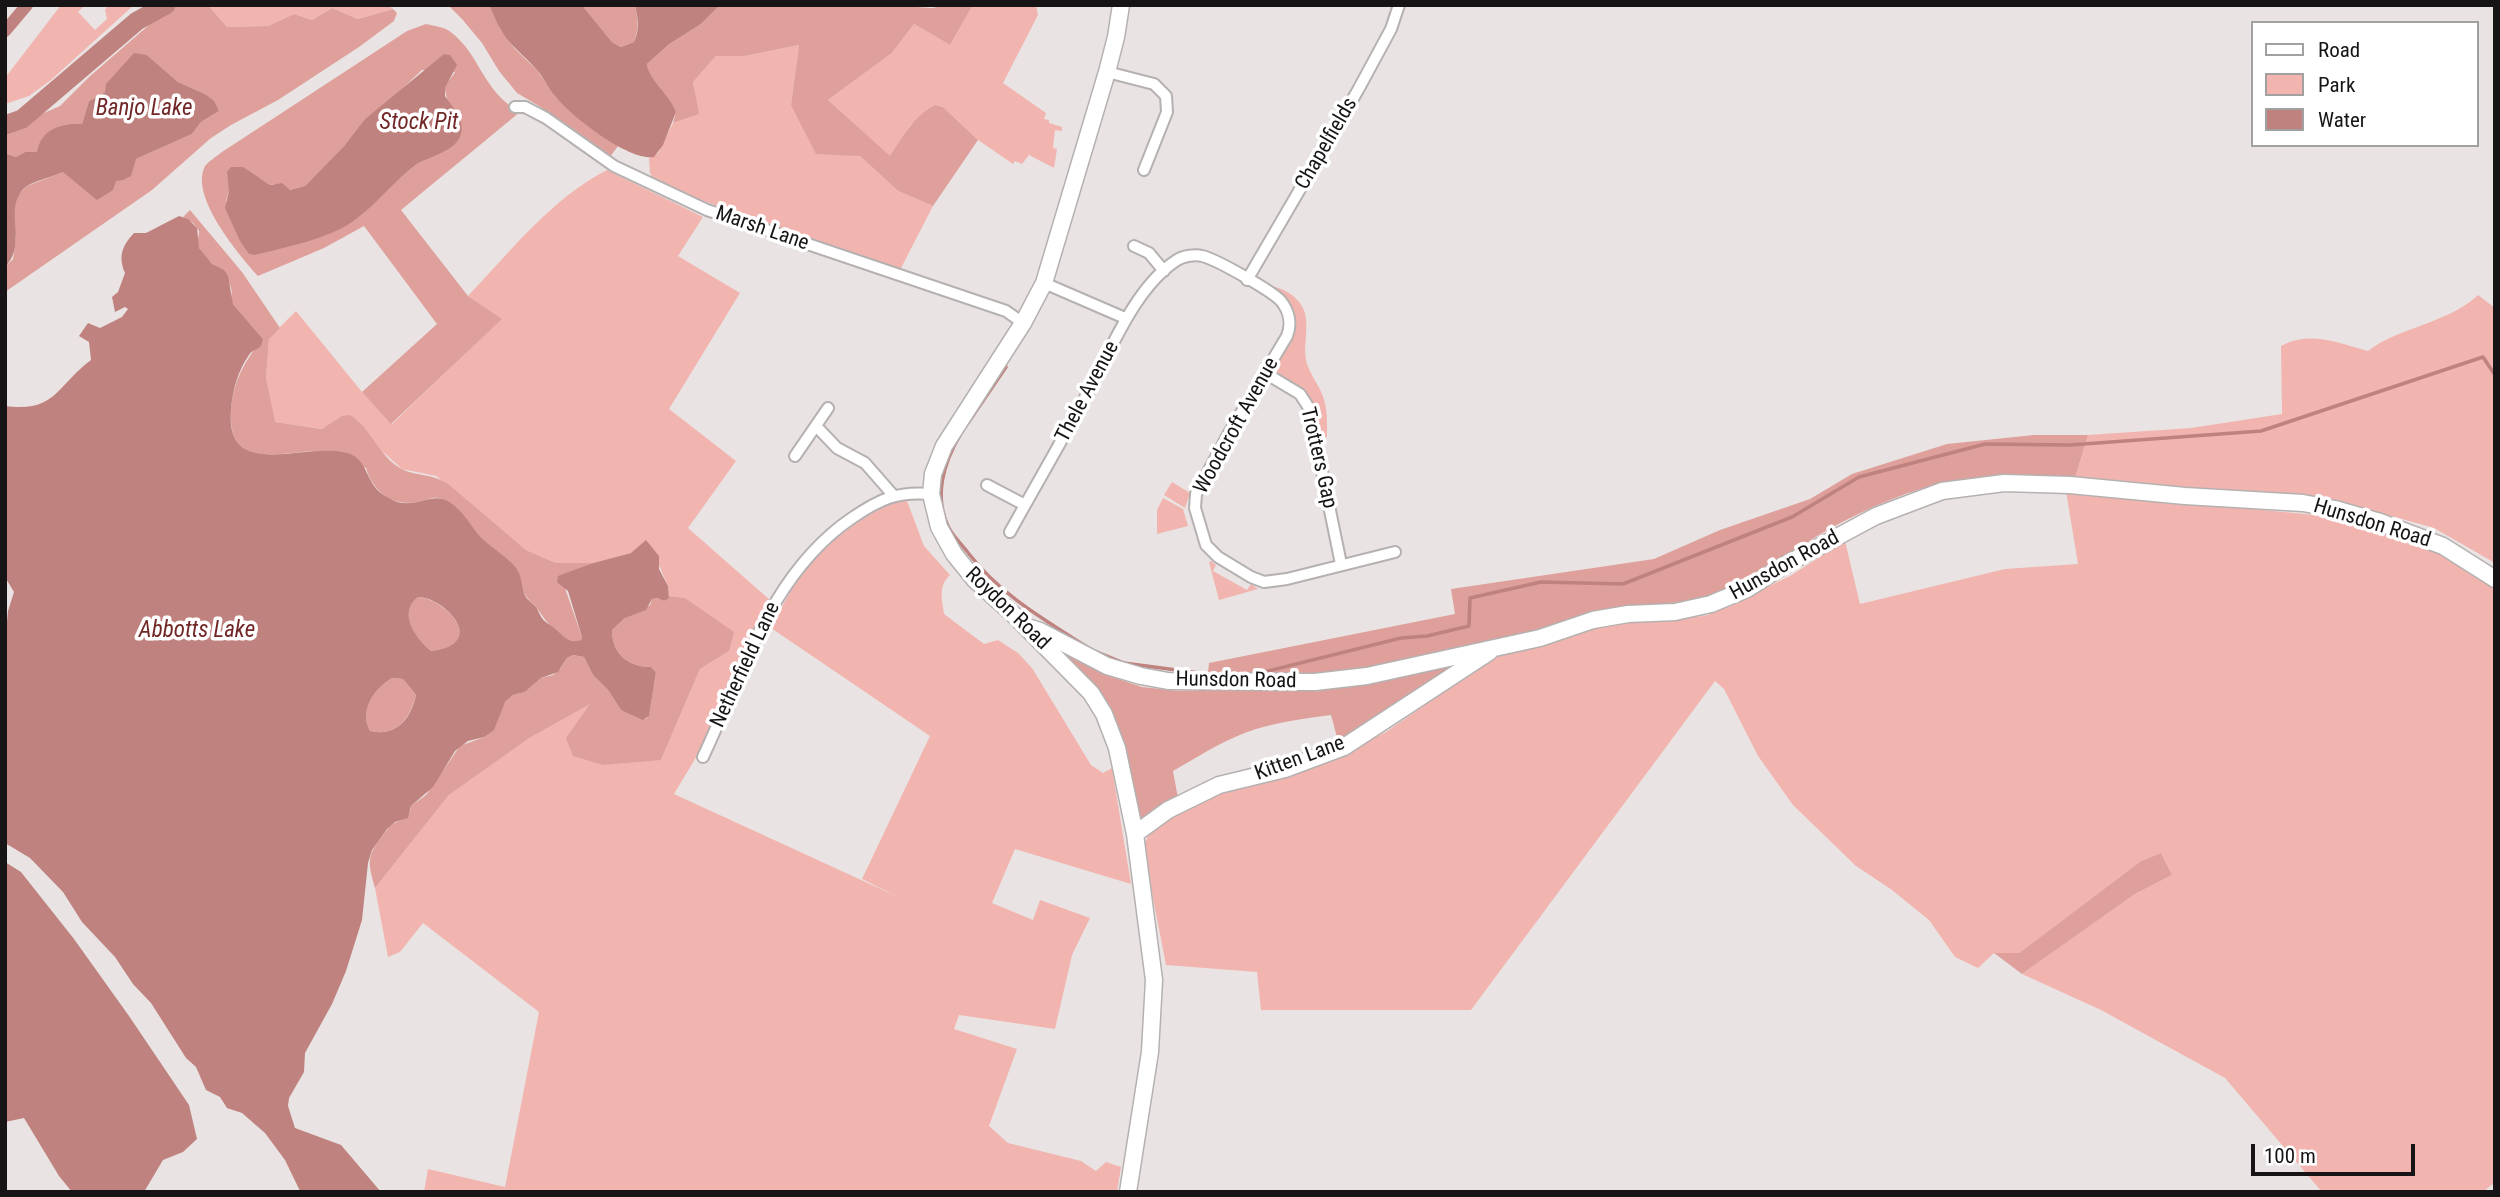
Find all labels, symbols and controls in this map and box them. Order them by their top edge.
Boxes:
legend [2252,21,2479,147]
text: Road [2318,38,2360,62]
text: Park [2318,73,2355,97]
street label: Chapelfields [1291,93,1363,195]
water label: Banjo Lake [96,95,192,123]
text: Water [2318,108,2366,132]
water label: Stock Pit [380,109,458,137]
street label: Marsh Lane [712,201,812,257]
street label: Thele Avenue [1051,337,1125,447]
street label: Woodcroft Avenue [1189,354,1285,498]
street label: Trotters Gap [1294,405,1342,511]
street label: Hunsdon Road [2310,494,2434,554]
street label: Hunsdon Road [1726,526,1844,606]
street label: Roydon Road [959,562,1055,656]
street label: Netherfield Lane [706,598,786,732]
water label: Abbotts Lake [139,617,255,645]
street label: Hunsdon Road [1175,667,1297,695]
street label: Kitten Lane [1252,731,1348,787]
scale bar [2255,1130,2420,1174]
text: 100 m [2264,1144,2316,1168]

